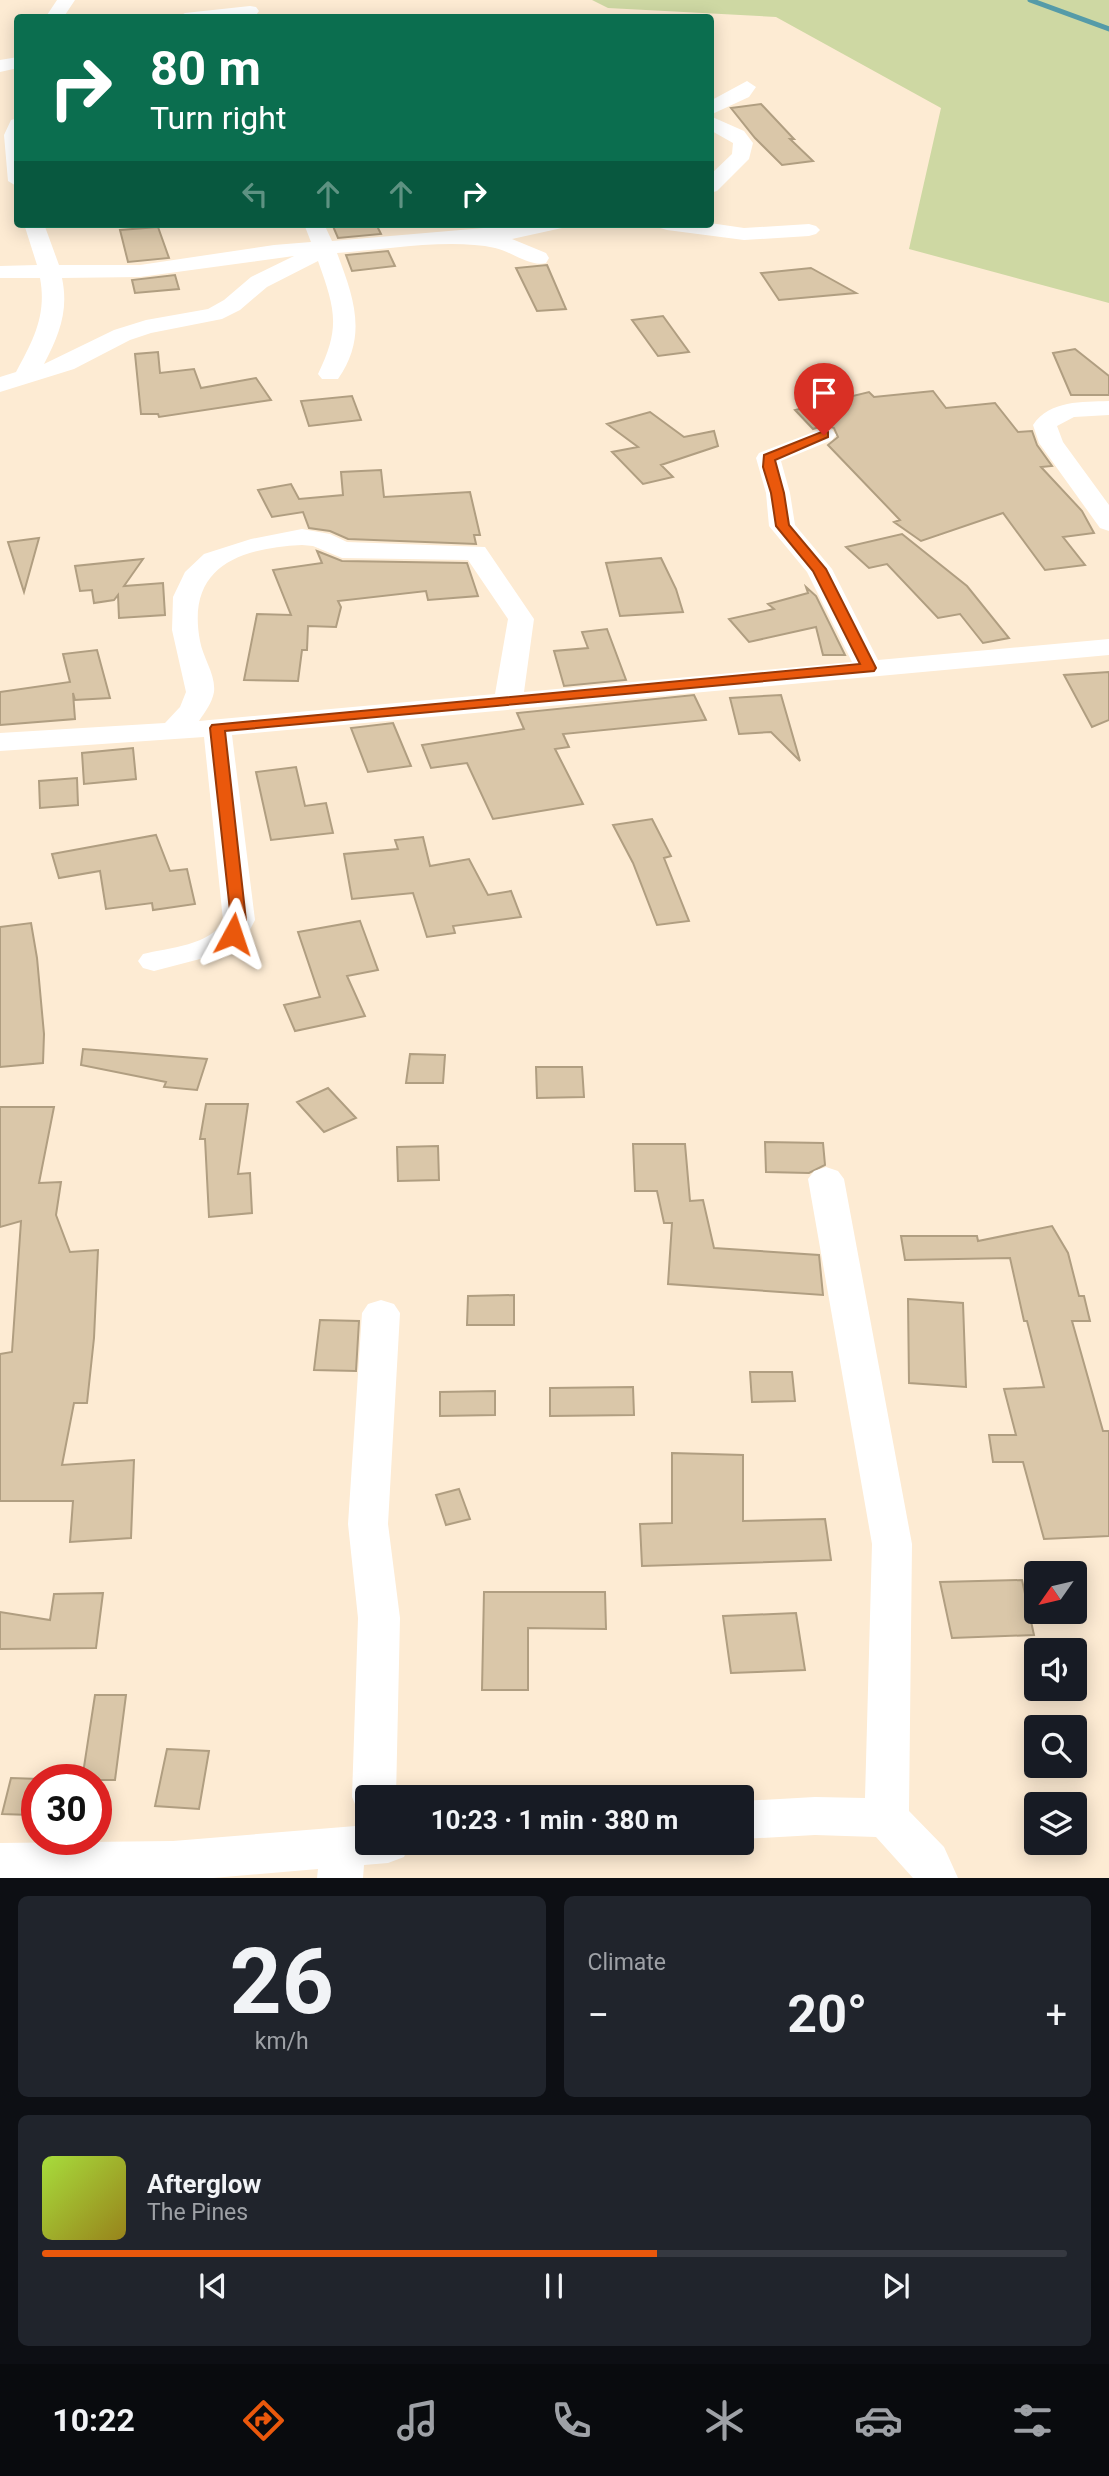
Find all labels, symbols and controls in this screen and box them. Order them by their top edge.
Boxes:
text: 80 m [150,40,261,97]
icon: right [35,42,126,133]
text: Turn right [150,99,286,137]
icon: left [236,175,274,213]
icon: ahead [309,175,347,213]
icon: ahead [382,175,420,213]
icon: right [455,175,493,213]
pin [794,363,854,435]
icon: arrive [805,374,843,412]
position arrow [196,897,270,971]
north arrow [1024,1561,1087,1624]
map controls [1024,1561,1087,1855]
button: sound [1024,1638,1087,1701]
button: search [1024,1715,1087,1778]
speed limit sign: 30 [21,1764,112,1855]
button: layers [1024,1792,1087,1855]
text: 10:23 · 1 min · 380 m [431,1805,678,1835]
text: 26 [230,1929,334,2035]
text: Climate [588,1949,666,1976]
text: 20° [787,1984,867,2045]
text: − [588,1993,609,2037]
text: + [1045,1993,1067,2037]
text: km/h [255,2028,309,2055]
text: Afterglow [147,2169,261,2199]
text: The Pines [147,2199,248,2226]
icon: previous [194,2267,232,2305]
icon: pause [535,2267,573,2305]
icon: next [877,2267,915,2305]
icon: directions [239,2396,288,2445]
icon: music [393,2396,442,2445]
icon: phone [547,2396,596,2445]
icon: climate [700,2396,749,2445]
icon: car [854,2396,903,2445]
icon: filters [1008,2396,1057,2445]
text: 10:22 [52,2401,135,2439]

